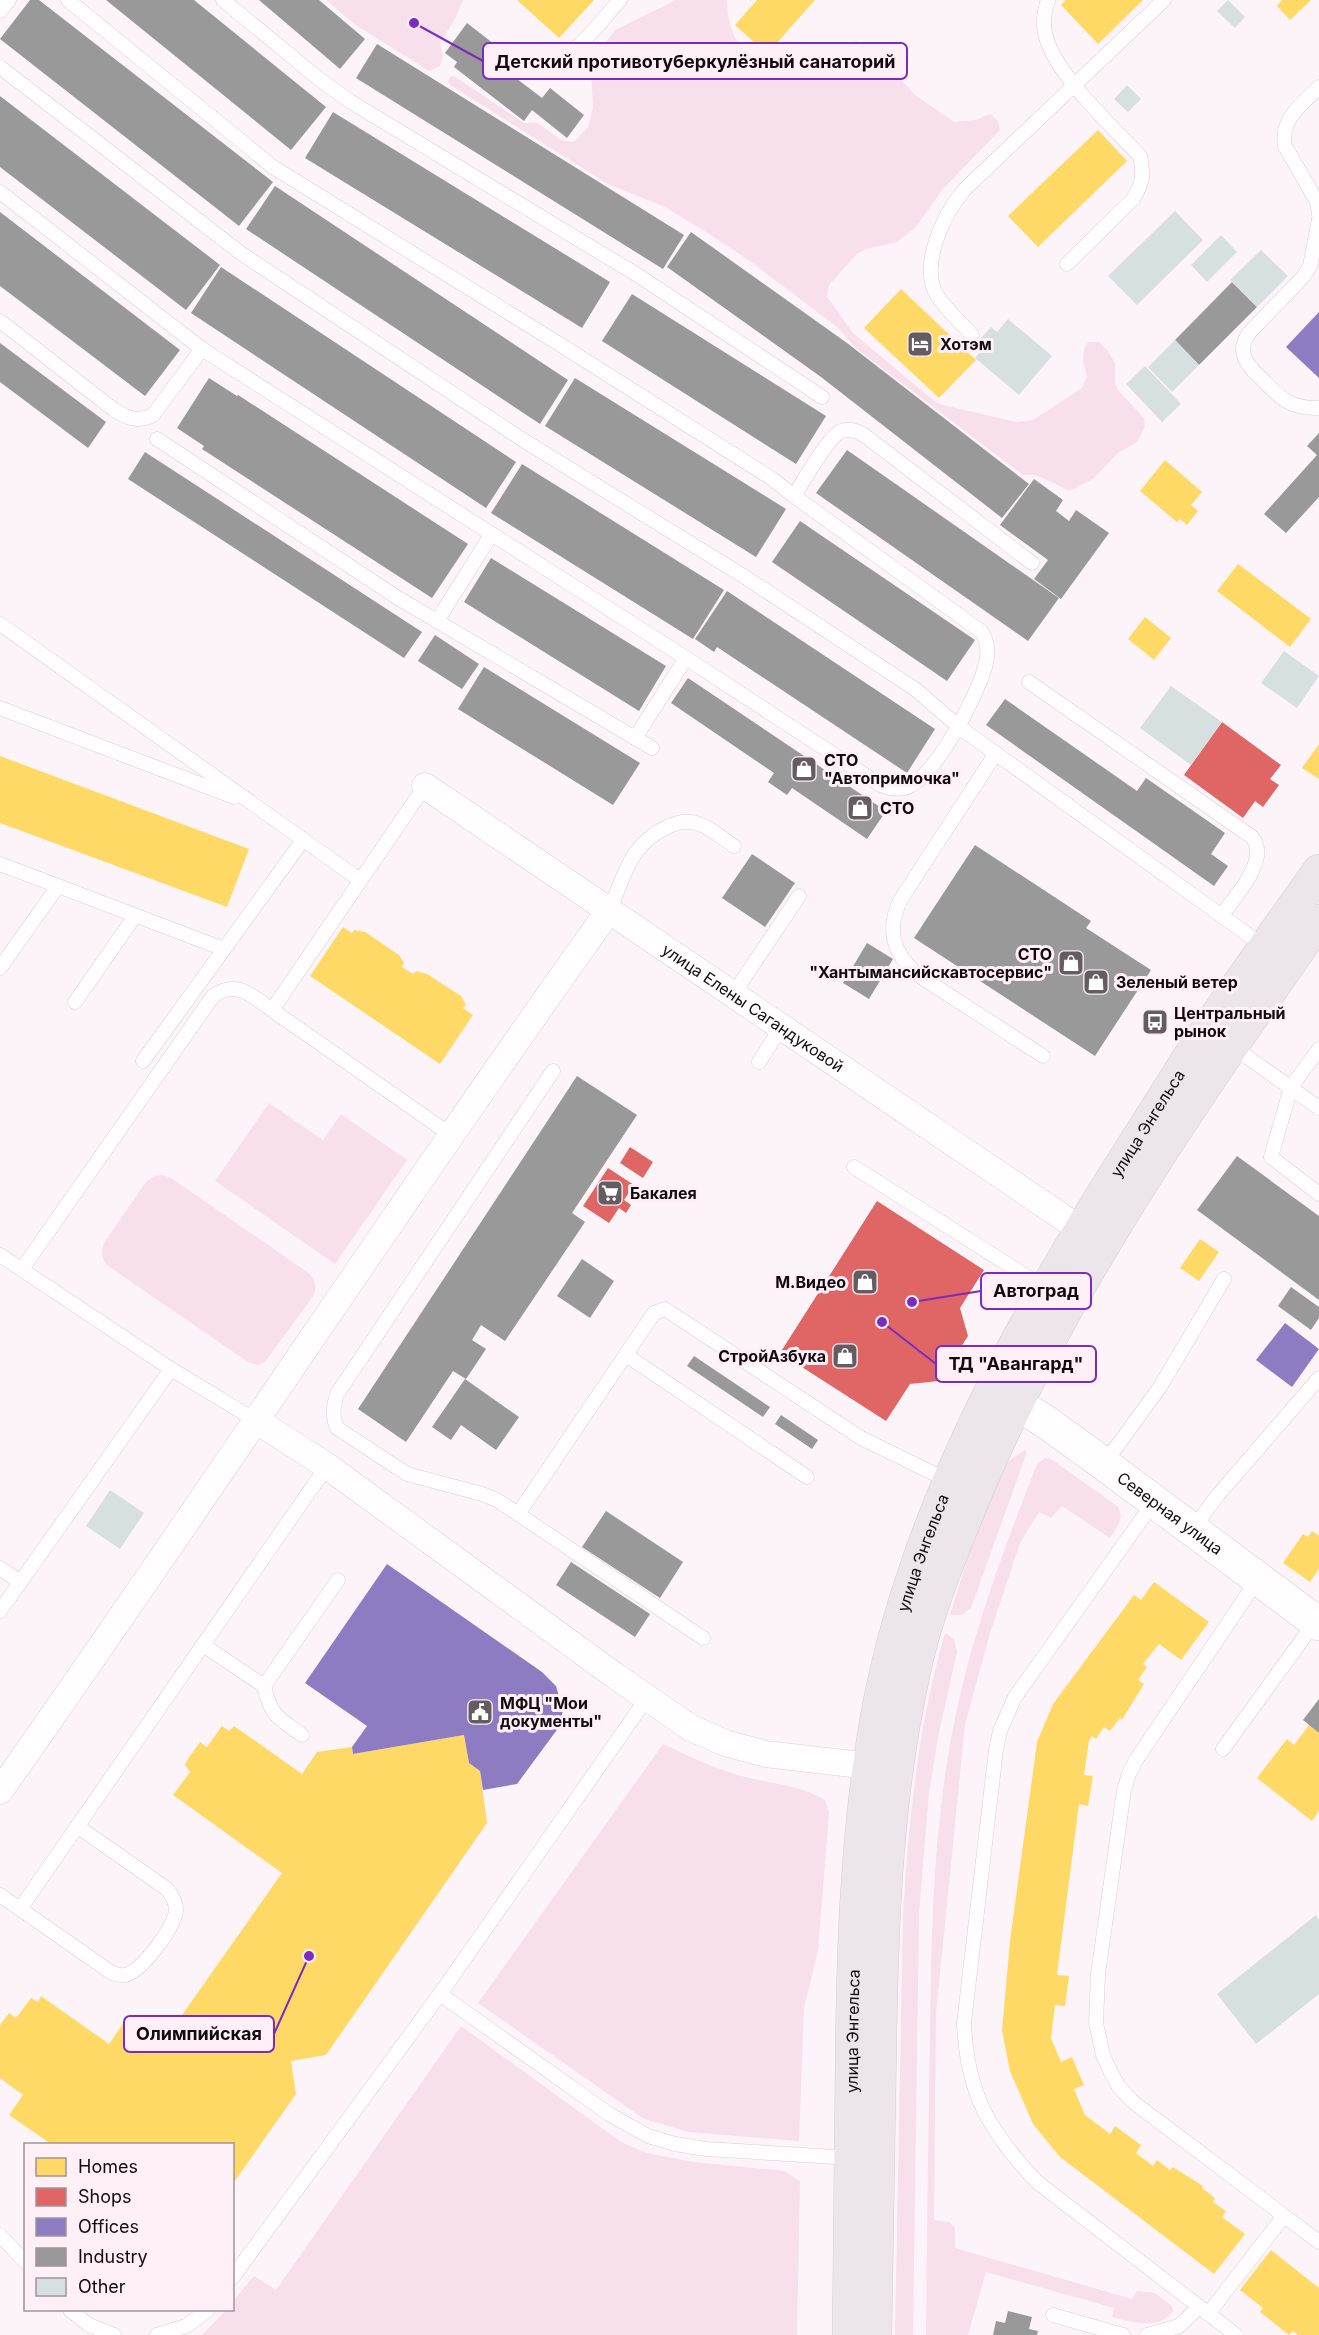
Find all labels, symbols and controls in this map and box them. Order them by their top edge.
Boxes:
callout: Детский противотуберкулёзный санаторий [483,43,907,79]
text: Детский противотуберкулёзный санаторий [495,51,895,72]
hotel icon: Хотэм [905,329,935,359]
place label: Хотэм [940,334,992,354]
place label: СТО "Автопримочка" [824,750,960,788]
shop icon: СТО "Автопримочка" [789,754,819,784]
shop icon: СТО [845,793,875,823]
place label: СТО [880,798,914,818]
street label: улица Елены Сагандуковой [658,939,848,1076]
place label: СТО "Хантымансийскавтосервис" [809,944,1052,982]
shop icon: СТО "Хантымансийскавтосервис" [1056,948,1086,978]
shop icon: Зеленый ветер [1081,967,1111,997]
place label: Зеленый ветер [1116,972,1238,992]
place label: Центральный рынок [1174,1003,1286,1041]
bus stop icon: Центральный рынок [1140,1007,1170,1037]
street label: улица Энгельса [1106,1066,1189,1181]
supermarket icon: Бакалея [595,1178,625,1208]
place label: Бакалея [630,1183,697,1203]
shop icon: М.Видео [850,1267,880,1297]
place label: М.Видео [775,1272,846,1292]
callout: Автоград [981,1273,1091,1309]
text: Автоград [993,1280,1079,1301]
shop icon: СтройАзбука [830,1341,860,1371]
place label: СтройАзбука [718,1346,826,1366]
callout: ТД "Авангард" [936,1346,1096,1382]
text: ТД "Авангард" [948,1353,1084,1374]
street label: Северная улица [1113,1467,1227,1559]
street label: улица Энгельса [893,1491,953,1614]
place label: МФЦ "Мои документы" [500,1693,602,1731]
public building icon: МФЦ "Мои документы" [465,1697,495,1727]
street label: улица Энгельса [842,1969,864,2093]
callout: Олимпийская [124,2016,274,2052]
text: Олимпийская [136,2023,262,2044]
legend [24,2143,234,2311]
text: Homes [78,2156,138,2177]
text: Shops [78,2186,132,2207]
text: Offices [78,2216,139,2237]
text: Industry [78,2246,148,2267]
text: Other [78,2276,126,2297]

